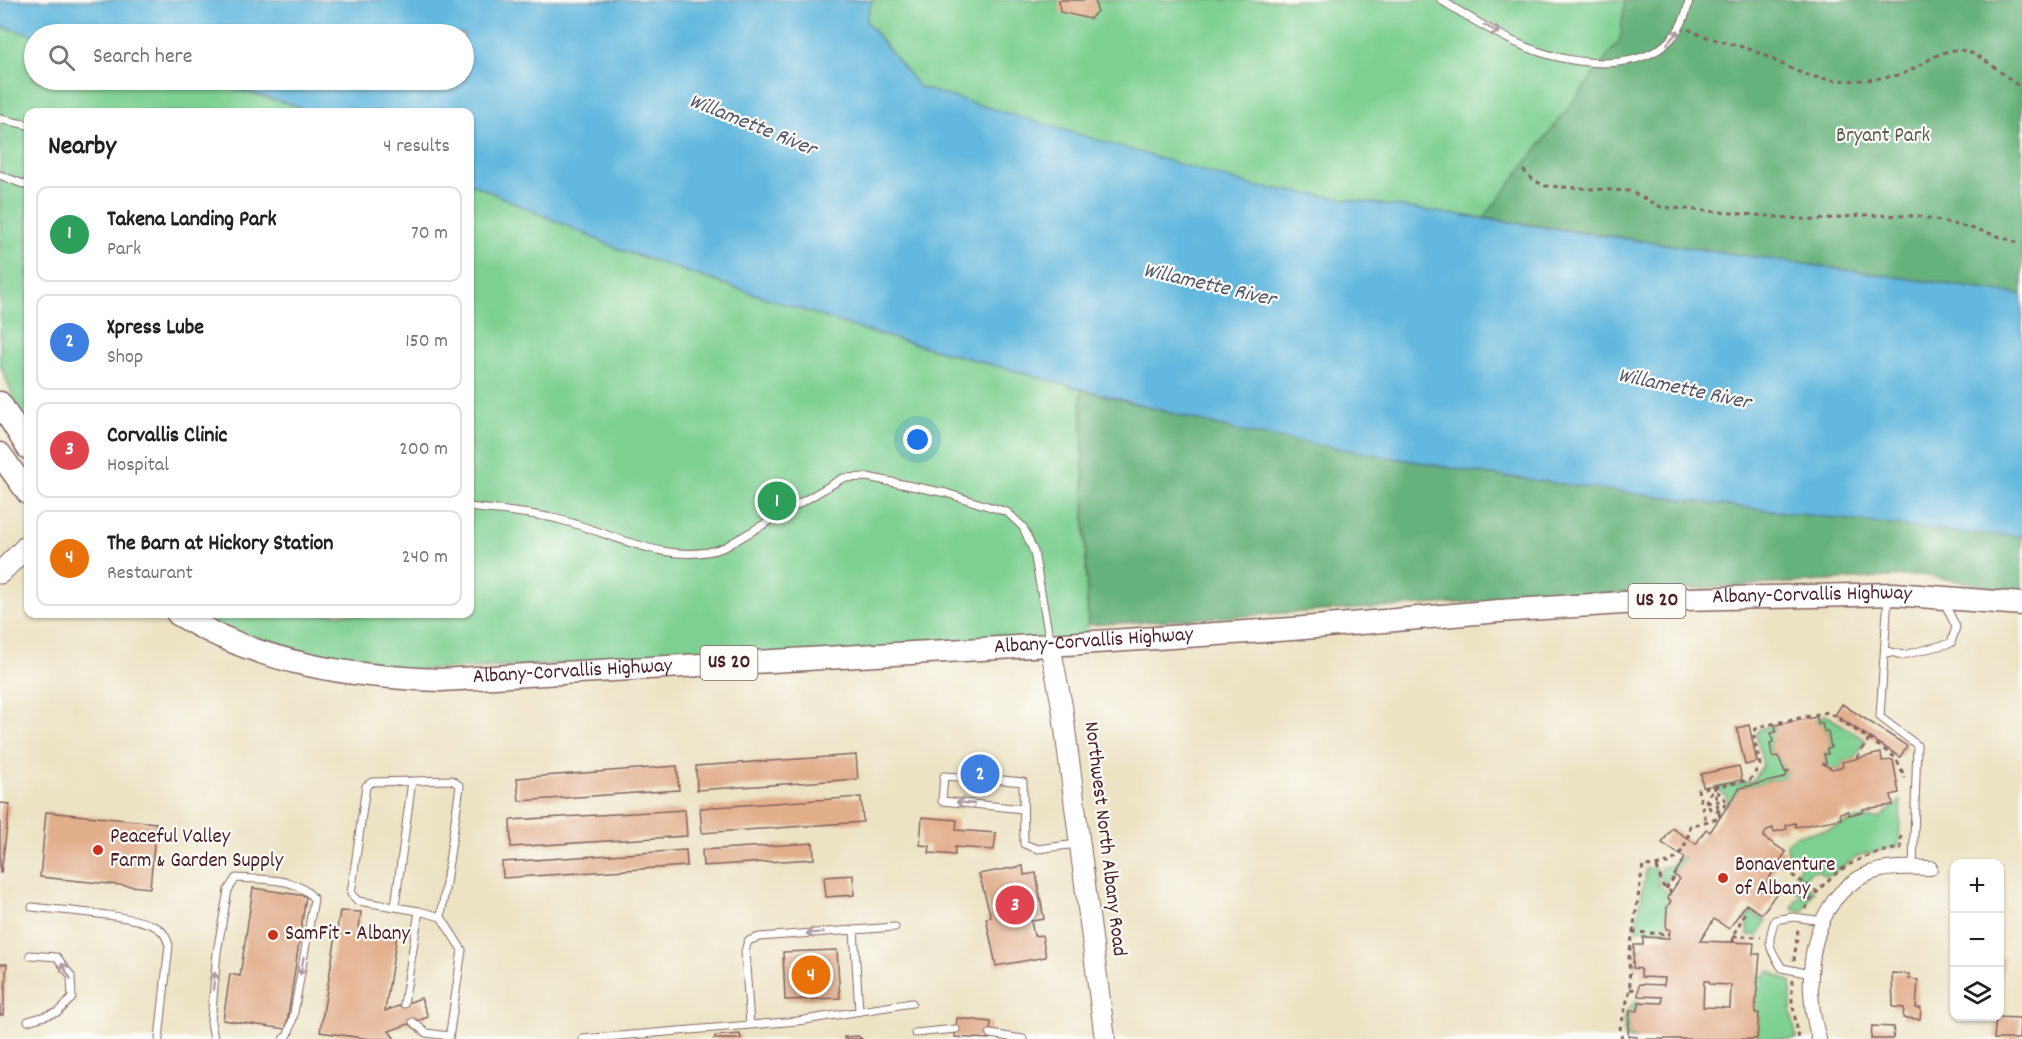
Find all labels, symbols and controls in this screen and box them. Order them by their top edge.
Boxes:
search box [24,24,474,90]
one-way arrow [1483,24,1501,35]
one-way arrow [1666,30,1680,45]
icon: search [45,41,78,74]
text: Search here [93,42,192,73]
water label: Willamette River [684,86,823,167]
park label: Bryant Park [1836,122,1930,152]
text: Nearby [48,129,116,166]
text: 4 results [383,133,450,161]
text: Takena Landing Park [107,205,277,236]
text: 1 [67,220,72,248]
text: 70 m [411,220,448,248]
text: Park [107,236,141,264]
water label: Willamette River [1140,256,1281,317]
text: Xpress Lube [107,313,204,344]
text: 2 [65,328,74,356]
text: 150 m [405,328,448,356]
text: Shop [107,344,143,372]
water label: Willamette River [1615,361,1756,420]
text: Corvallis Clinic [107,421,227,452]
your location [903,425,932,454]
text: 3 [65,436,74,464]
text: 200 m [399,436,448,464]
text: Hospital [107,452,169,480]
pin: 1 [758,478,796,524]
text: The Barn at Hickory Station [107,529,333,560]
text: 4 [65,544,74,572]
text: 240 m [402,544,448,572]
text: Restaurant [107,560,193,588]
street label: Albany-Corvallis Highway [1712,579,1913,613]
road number: US 20 [1628,584,1686,618]
street label: Albany-Corvallis Highway [993,621,1195,663]
road number: US 20 [700,646,758,680]
street label: Albany-Corvallis Highway [472,652,674,693]
street label: Northwest North Albany Road [1075,720,1133,958]
pin: 2 [960,752,1000,796]
one-way arrow [955,797,975,808]
place label: Peaceful Valley Farm & Garden Supply [110,823,284,877]
marker: Peaceful Valley Farm & Garden Supply [91,843,105,857]
place label: Bonaventure of Albany [1735,851,1835,905]
map controls [1950,859,2004,1021]
button: + [1950,859,2004,913]
marker: Bonaventure of Albany [1716,871,1730,885]
pin: 3 [996,882,1034,928]
button: − [1950,913,2004,967]
place label: SamFit - Albany [285,920,410,950]
one-way arrow [806,927,826,938]
marker: SamFit - Albany [266,928,280,942]
pin: 4 [792,952,830,998]
one-way arrow [296,955,307,975]
one-way arrow [60,963,72,980]
button: layers [1950,967,2004,1021]
one-way arrow [209,971,220,991]

